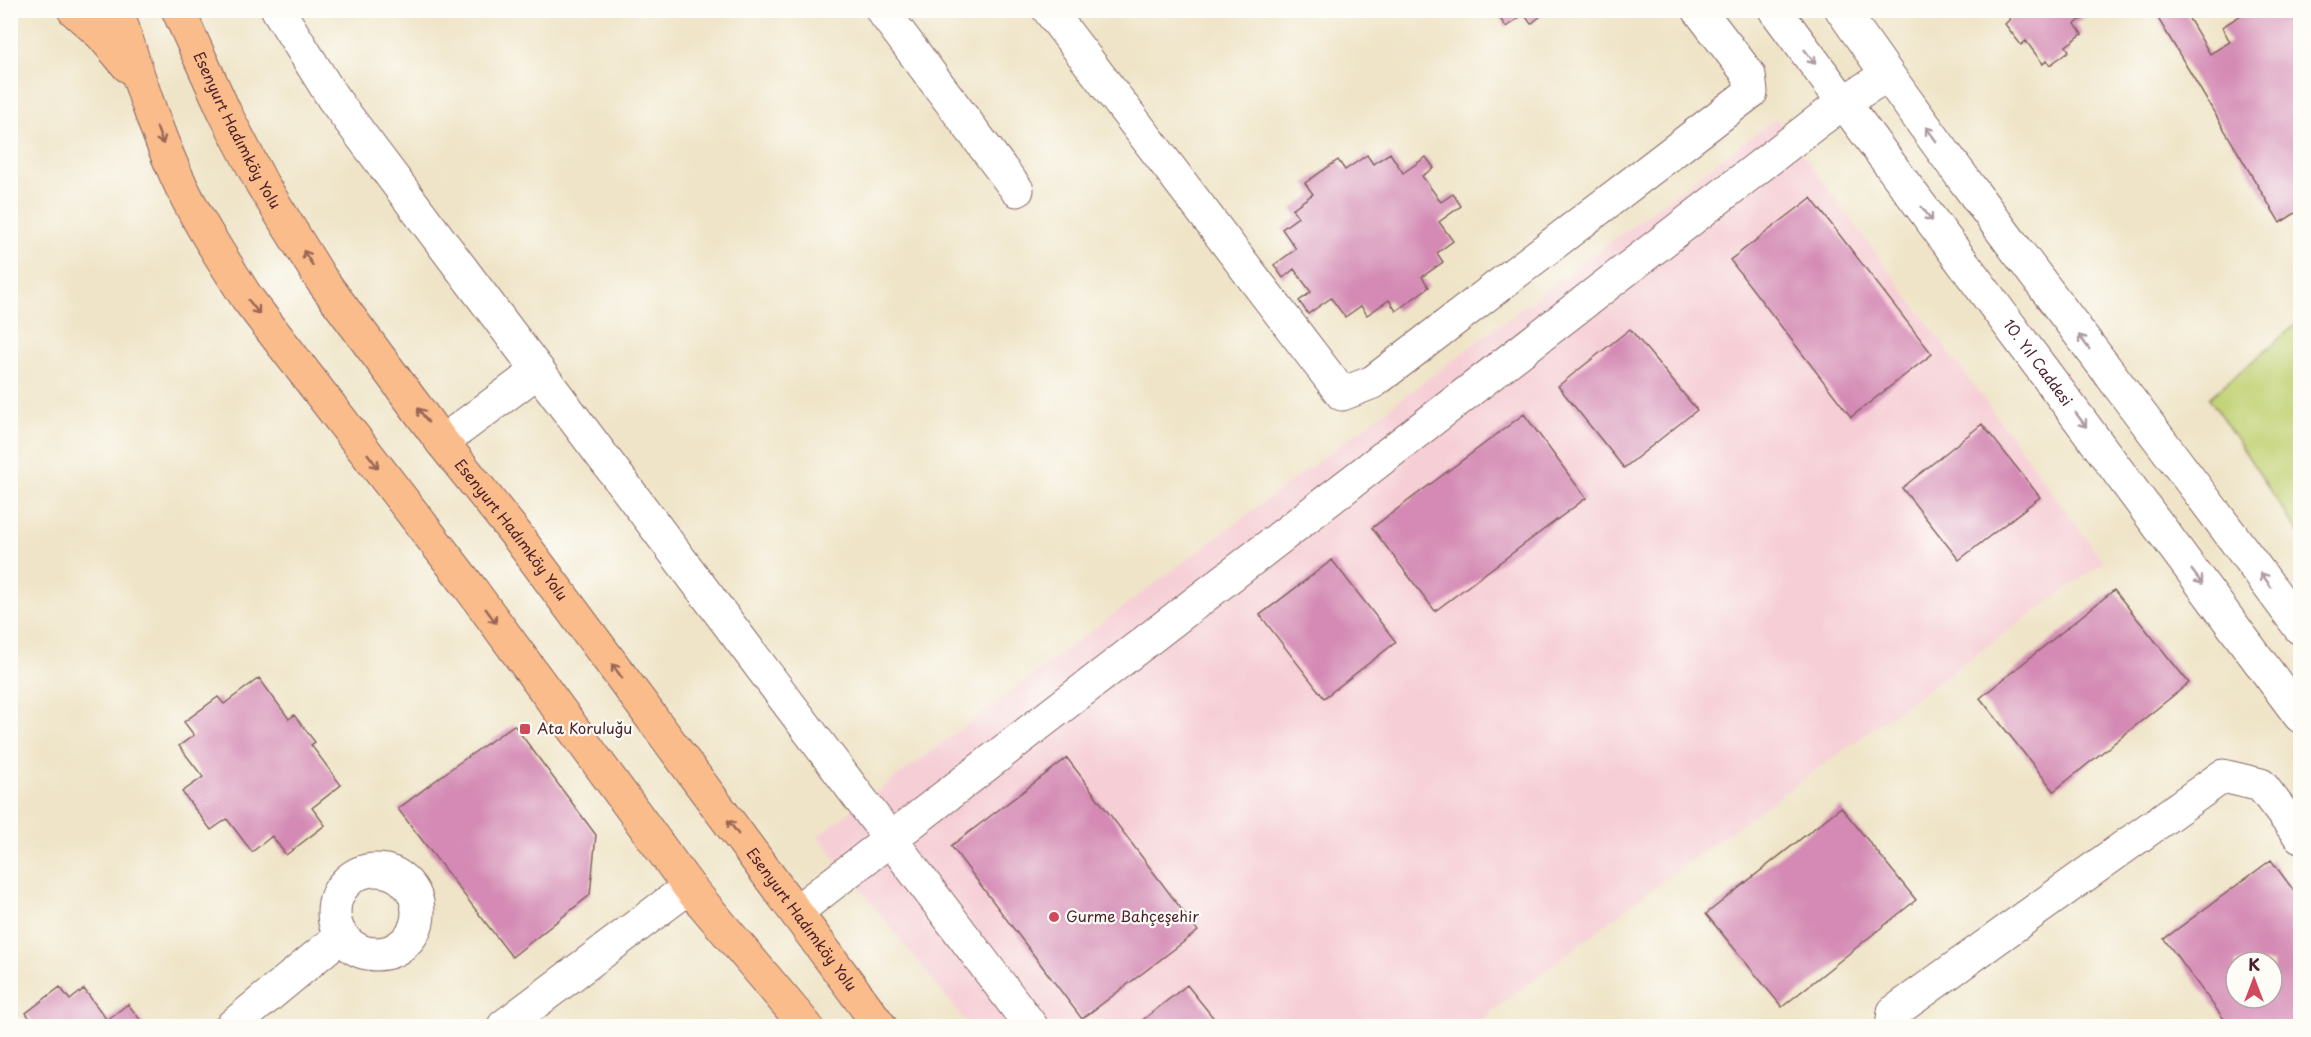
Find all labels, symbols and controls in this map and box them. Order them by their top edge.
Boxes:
street label: Esenyurt Hadımköy Yolu [189,48,288,213]
one-way arrow [1804,49,1816,65]
one-way arrow [155,127,166,145]
one-way arrow [1925,127,1937,143]
one-way arrow [1920,205,1933,221]
one-way arrow [302,250,314,267]
one-way arrow [247,298,260,314]
street label: 10. Yıl Caddesi [1999,314,2079,410]
one-way arrow [2078,334,2091,350]
one-way arrow [416,408,429,424]
one-way arrow [2075,412,2087,428]
one-way arrow [366,453,379,469]
street label: Esenyurt Hadımköy Yolu [450,453,574,605]
one-way arrow [2191,568,2204,584]
one-way arrow [2260,573,2272,589]
one-way arrow [485,608,497,624]
one-way arrow [611,663,623,679]
place label: Ata Koruluğu [537,716,632,739]
marker: Ata Koruluğu [518,722,532,736]
one-way arrow [727,820,739,836]
street label: Esenyurt Hadımköy Yolu [742,842,863,995]
place label: Gurme Bahçeşehir [1066,904,1199,927]
marker: Gurme Bahçeşehir [1047,910,1061,924]
north arrow [2224,950,2284,1010]
text: K [2248,952,2260,976]

